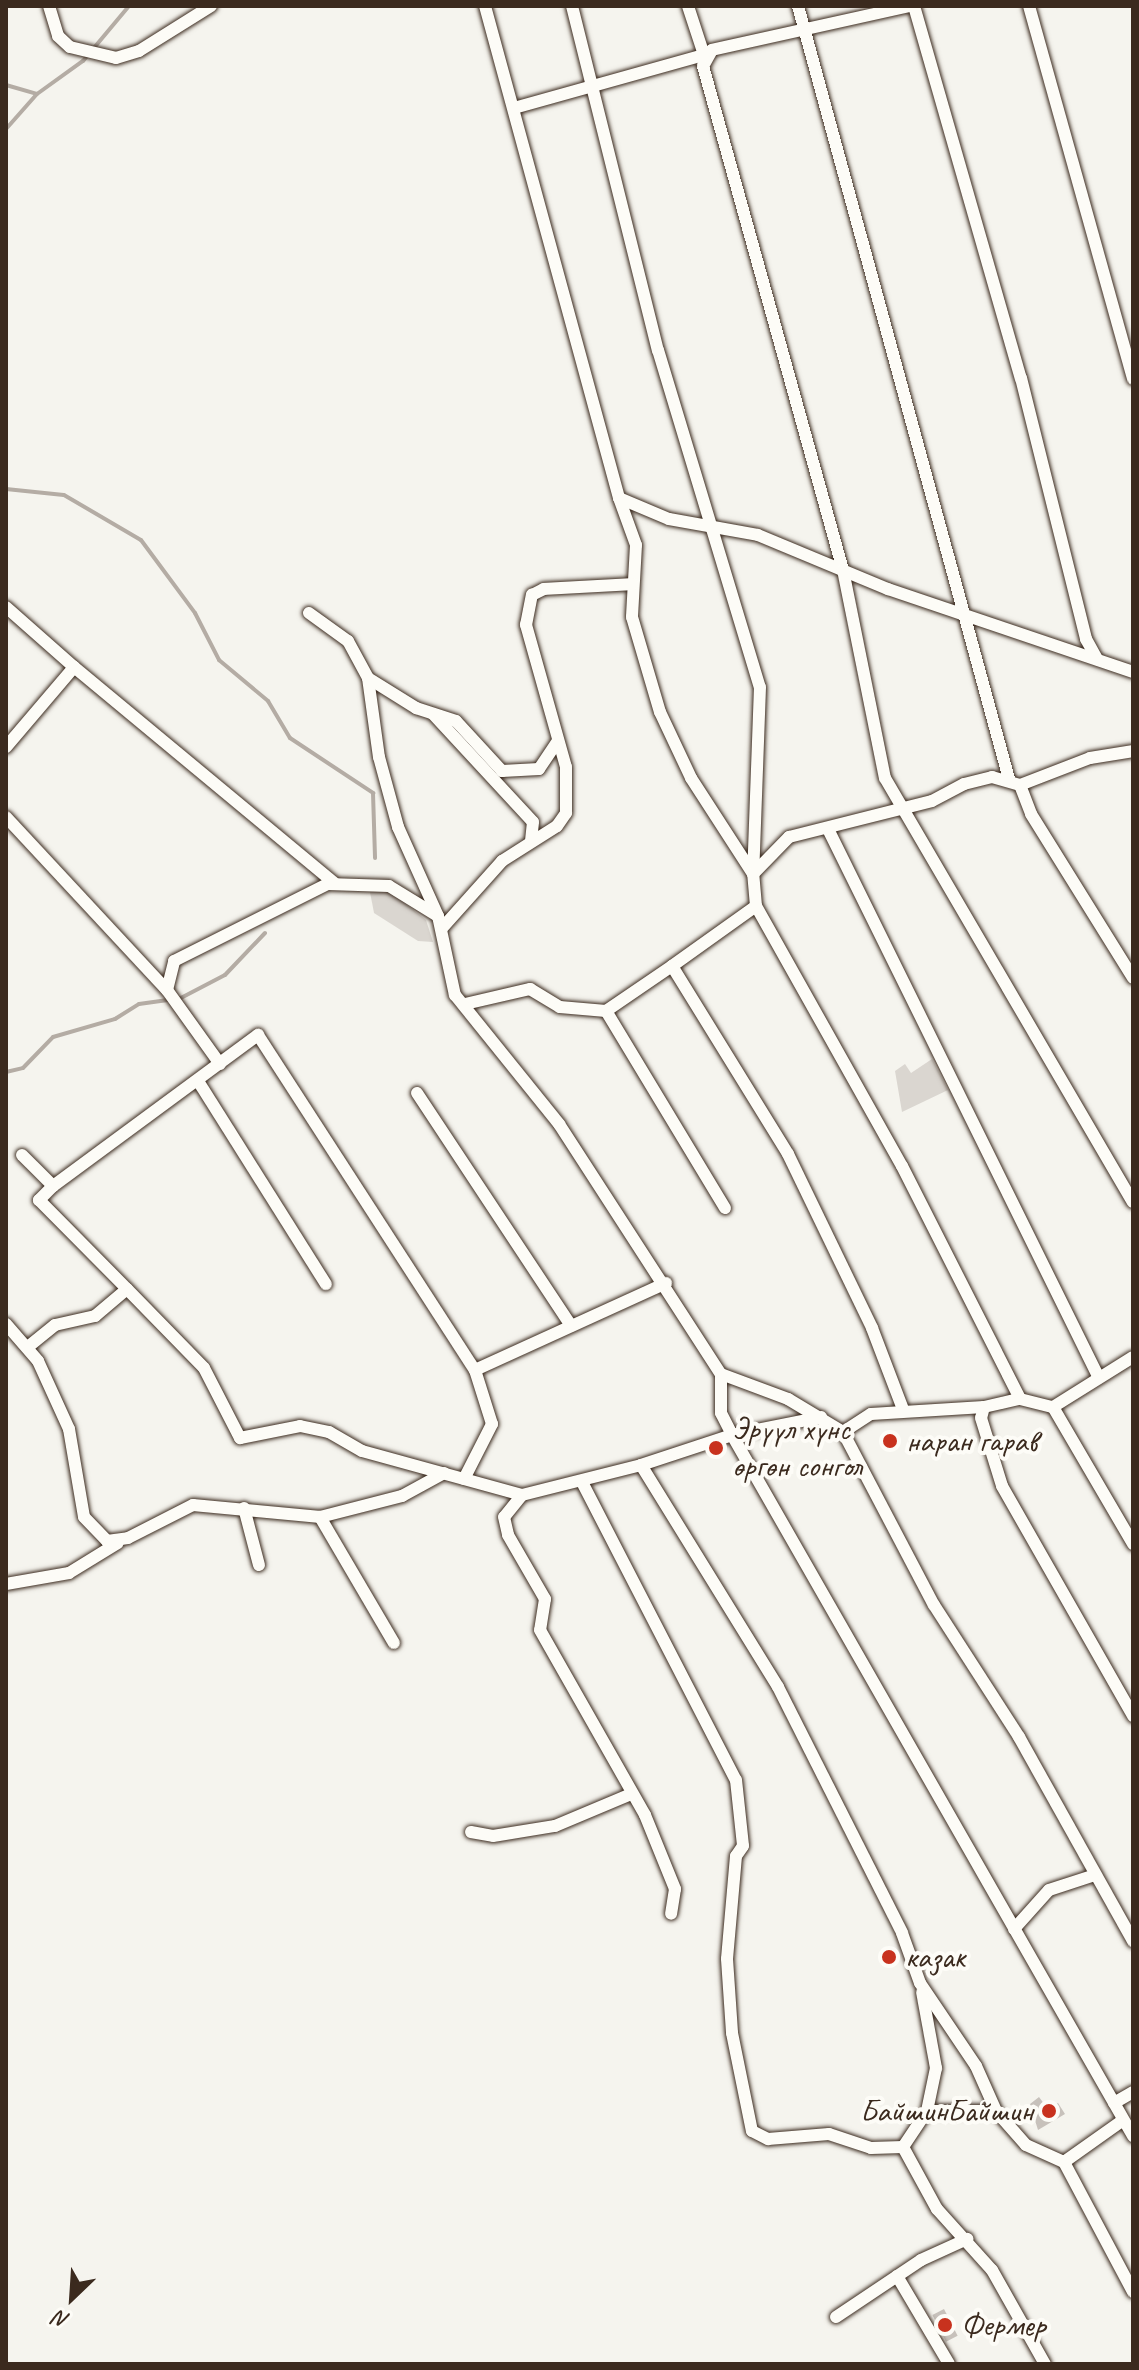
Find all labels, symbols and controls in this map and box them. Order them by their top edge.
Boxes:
place label: Эрүүл хүнс өргөн сонгол [732,1411,862,1486]
place label: наран гарав [906,1422,1037,1460]
marker: наран гарав [881,1432,899,1450]
marker: Эрүүл хүнс өргөн сонгол [707,1439,725,1457]
place label: казак [905,1938,965,1976]
marker: казак [880,1948,898,1966]
place label: БайшинБайшин [860,2092,1033,2130]
marker: БайшинБайшин [1040,2102,1058,2120]
north arrow [32,2258,112,2338]
text: N [50,2304,74,2335]
place label: Фермер [961,2306,1046,2344]
marker: Фермер [936,2316,954,2334]

